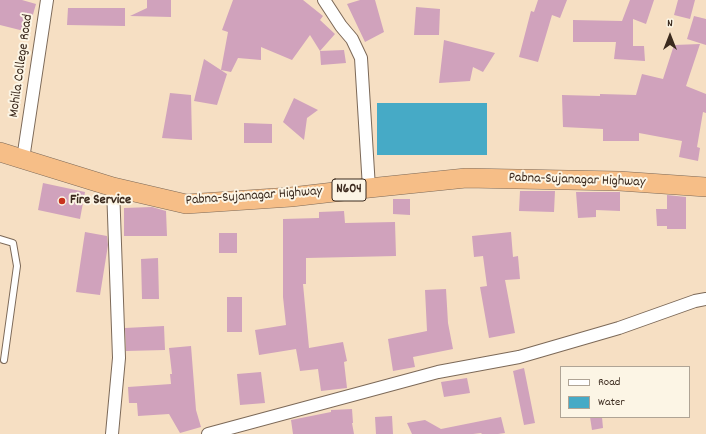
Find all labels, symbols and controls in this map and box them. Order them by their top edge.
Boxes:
street label: Mohila College Road [6,13,38,119]
north arrow [650,16,690,56]
text: N [667,16,673,32]
street label: Pabna-Sujanagar Highway [508,170,646,192]
road number: N604 [332,179,366,201]
street label: Pabna-Sujanagar Highway [185,184,323,210]
place label: Fire Service [70,193,131,209]
marker: Fire Service [57,196,67,206]
legend [560,366,690,418]
text: Road [598,374,620,391]
text: Water [598,394,625,411]

